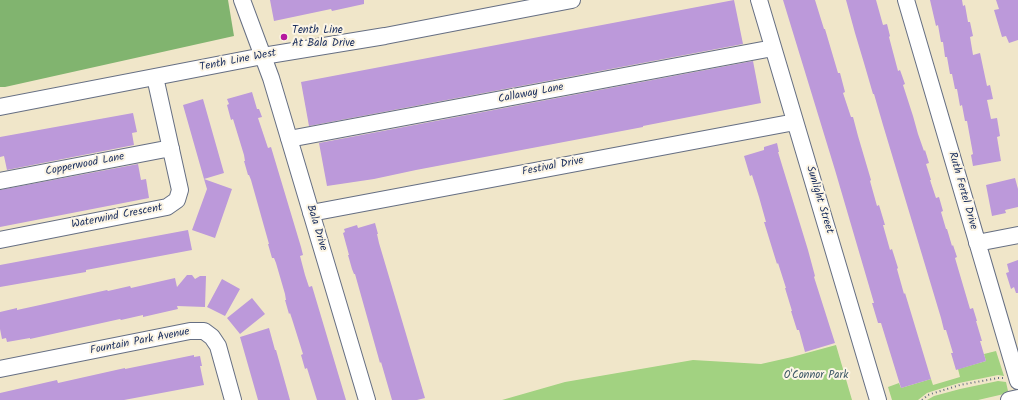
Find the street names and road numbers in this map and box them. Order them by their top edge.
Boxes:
street label: Tenth Line West [199,47,277,75]
street label: Callaway Lane [497,81,565,107]
street label: Copperwood Lane [45,151,125,179]
street label: Ruth Fertel Drive [945,151,979,231]
street label: Festival Drive [521,155,585,179]
street label: Sunlight Street [802,165,836,235]
street label: Waterwind Crescent [70,202,164,232]
street label: Bala Drive [303,203,329,253]
street label: Fountain Park Avenue [89,326,191,358]

